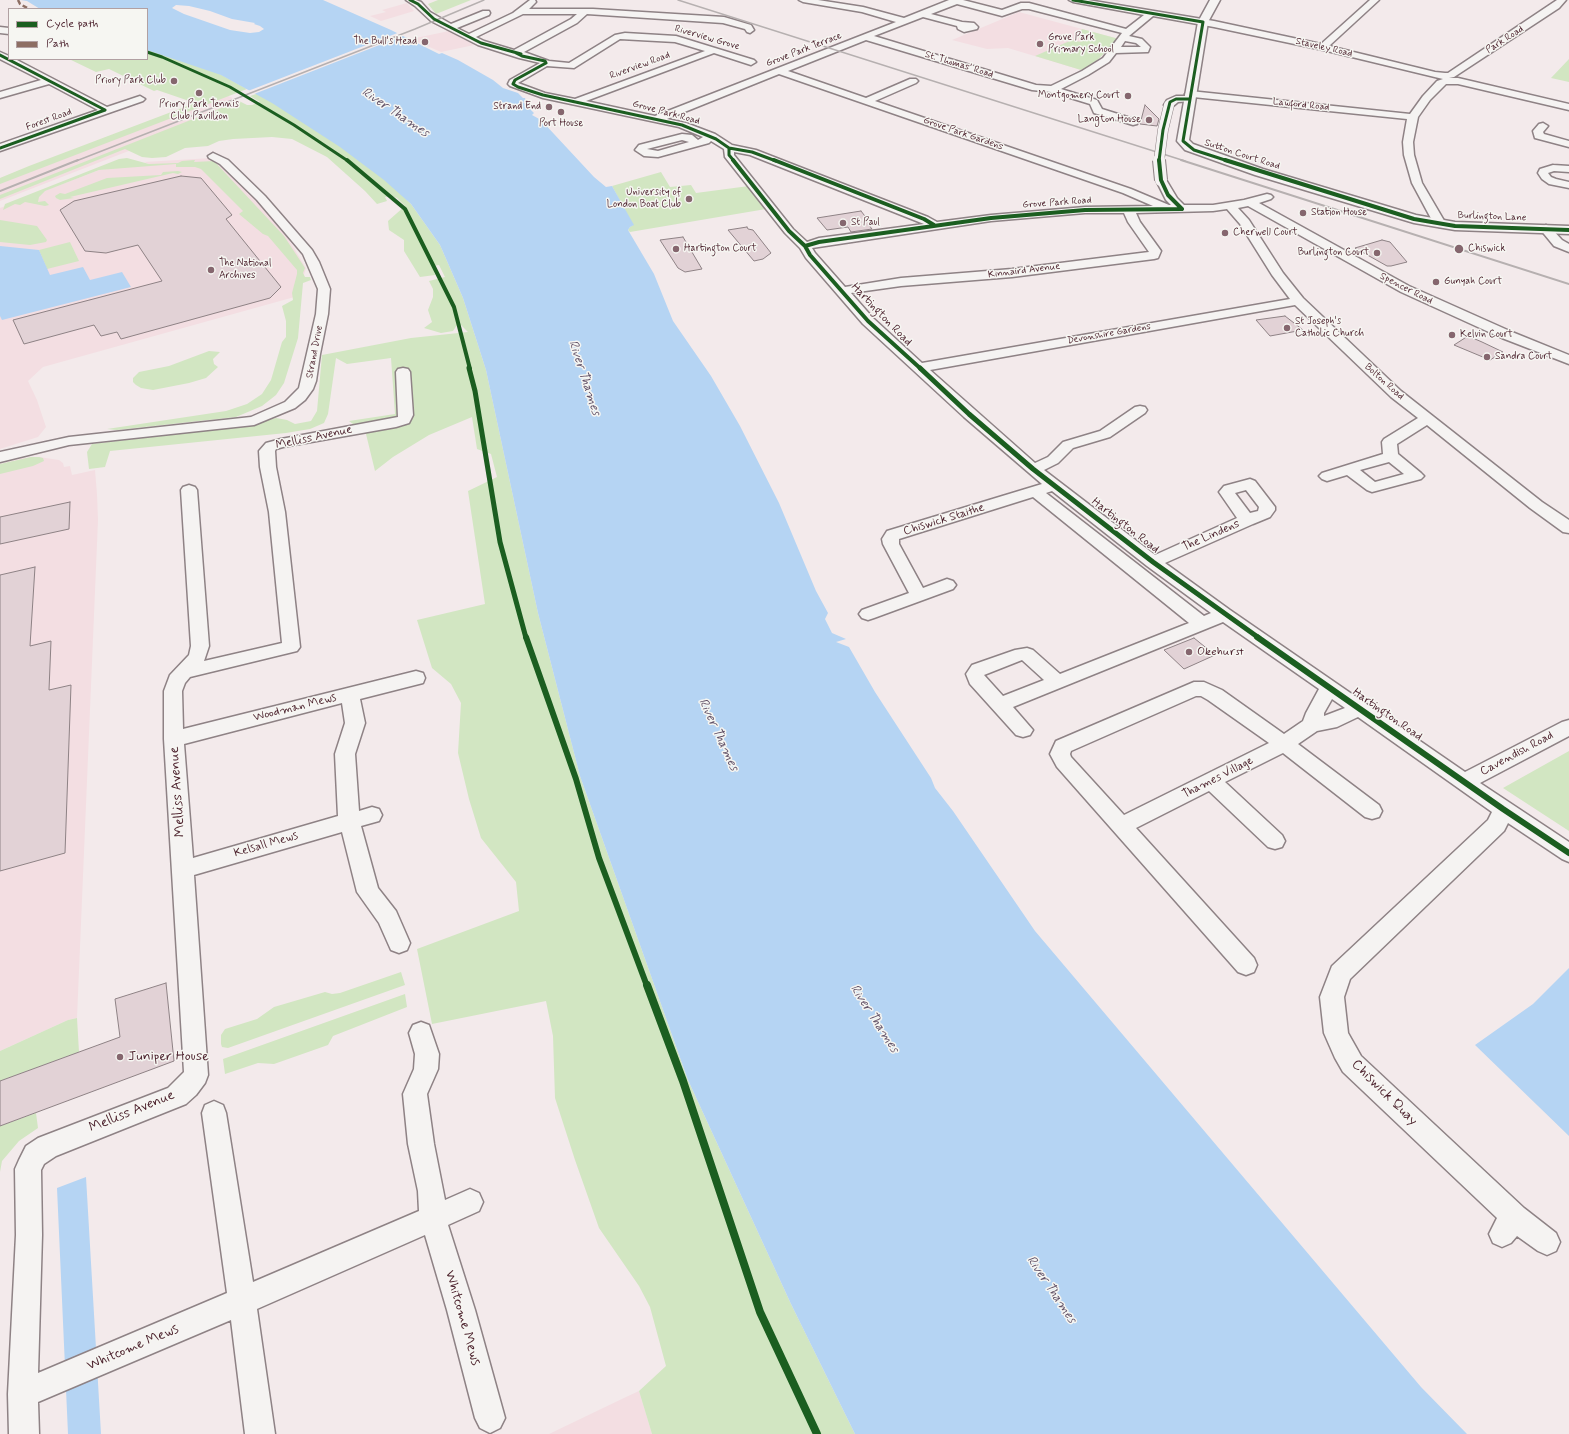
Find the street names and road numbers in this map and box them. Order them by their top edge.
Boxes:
street label: Riverview Grove [673,23,741,53]
street label: Park Road [1484,23,1526,57]
street label: Grove Park Terrace [764,30,844,70]
street label: Staveley Road [1294,36,1354,60]
street label: St. Thomas' Road [923,49,995,81]
street label: Riverview Road [608,50,672,82]
street label: Lawford Road [1272,96,1330,114]
street label: Grove Park Road [631,98,701,128]
street label: Forest Road [24,106,74,134]
street label: Grove Park Gardens [921,115,1005,153]
street label: Sutton Court Road [1203,137,1281,173]
street label: Grove Park Road [1022,195,1092,211]
street label: Burlington Lane [1457,210,1527,224]
street label: Kinnaird Avenue [987,261,1061,281]
street label: Spencer Road [1378,271,1434,307]
street label: Hartington Road [847,280,915,350]
street label: Devonshire Gardens [1066,321,1152,347]
street label: Strand Drive [304,324,326,380]
street label: Bolton Road [1362,361,1406,403]
street label: Melliss Avenue [274,423,354,453]
street label: Hartington Road [1088,495,1162,557]
street label: Chiswick Staithe [902,501,986,539]
street label: The Lindens [1180,517,1242,555]
street label: Hartington Road [1349,686,1425,744]
street label: Woodman Mews [252,691,338,725]
street label: Cavendish Road [1478,729,1556,779]
street label: Melliss Avenue [166,746,190,838]
street label: Thames Village [1180,754,1256,802]
street label: Kelsall Mews [232,829,300,861]
street label: Chiswick Quay [1347,1056,1421,1130]
street label: Melliss Avenue [87,1087,177,1137]
street label: Whitcome Mews [440,1269,484,1367]
street label: Whitcome Mews [85,1321,181,1375]

